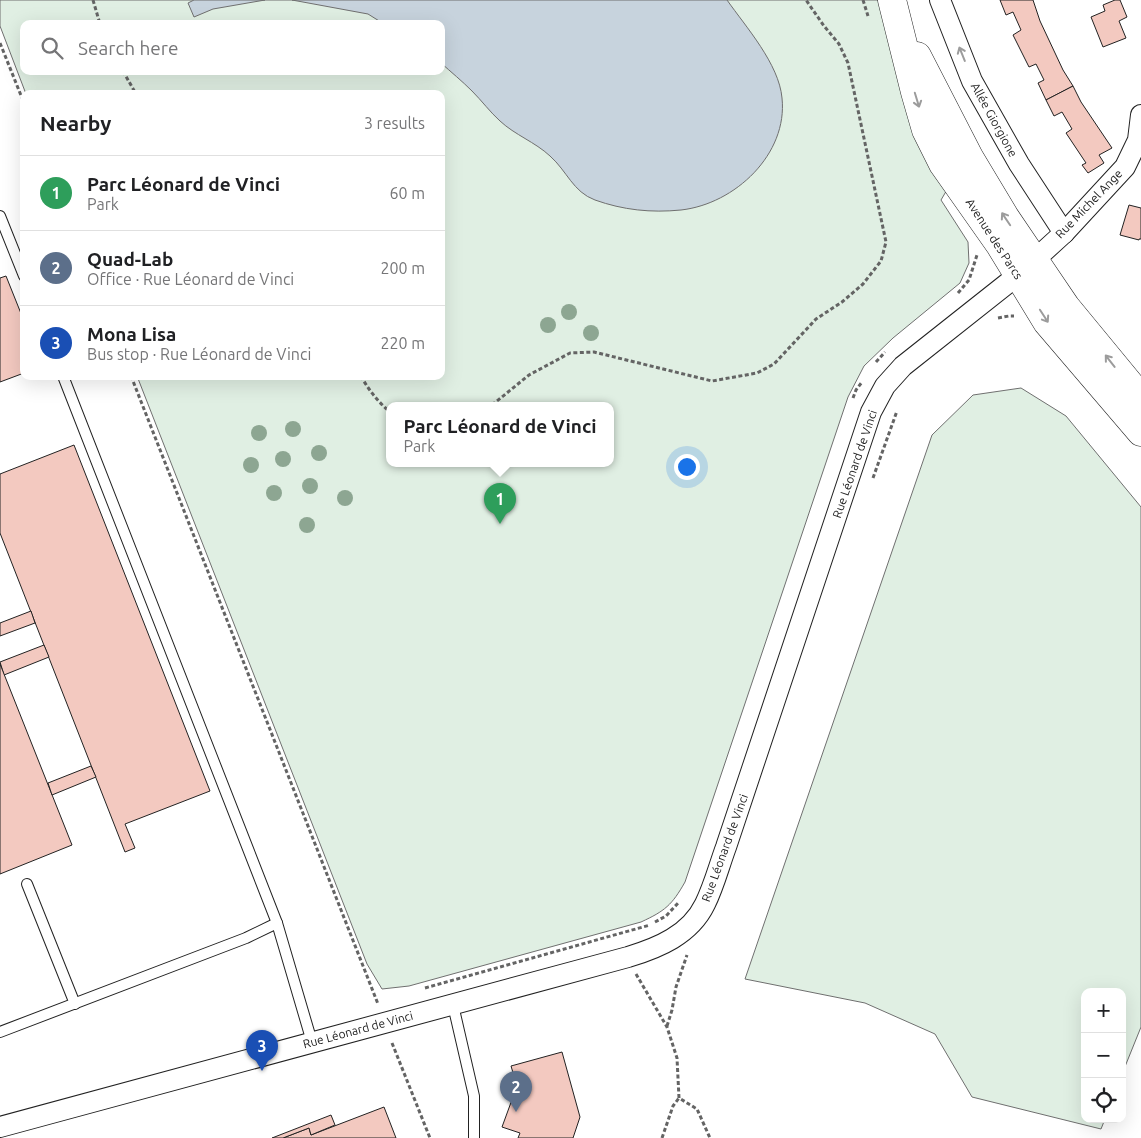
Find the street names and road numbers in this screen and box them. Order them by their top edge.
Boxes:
street label: Allée Giorgione [969,80,1020,159]
street label: Rue Michel Ange [1053,167,1125,241]
street label: Avenue des Parcs [964,196,1025,281]
street label: Rue Léonard de Vinci [830,408,879,520]
street label: Rue Léonard de Vinci [699,792,750,903]
street label: Rue Léonard de Vinci [301,1009,414,1050]

